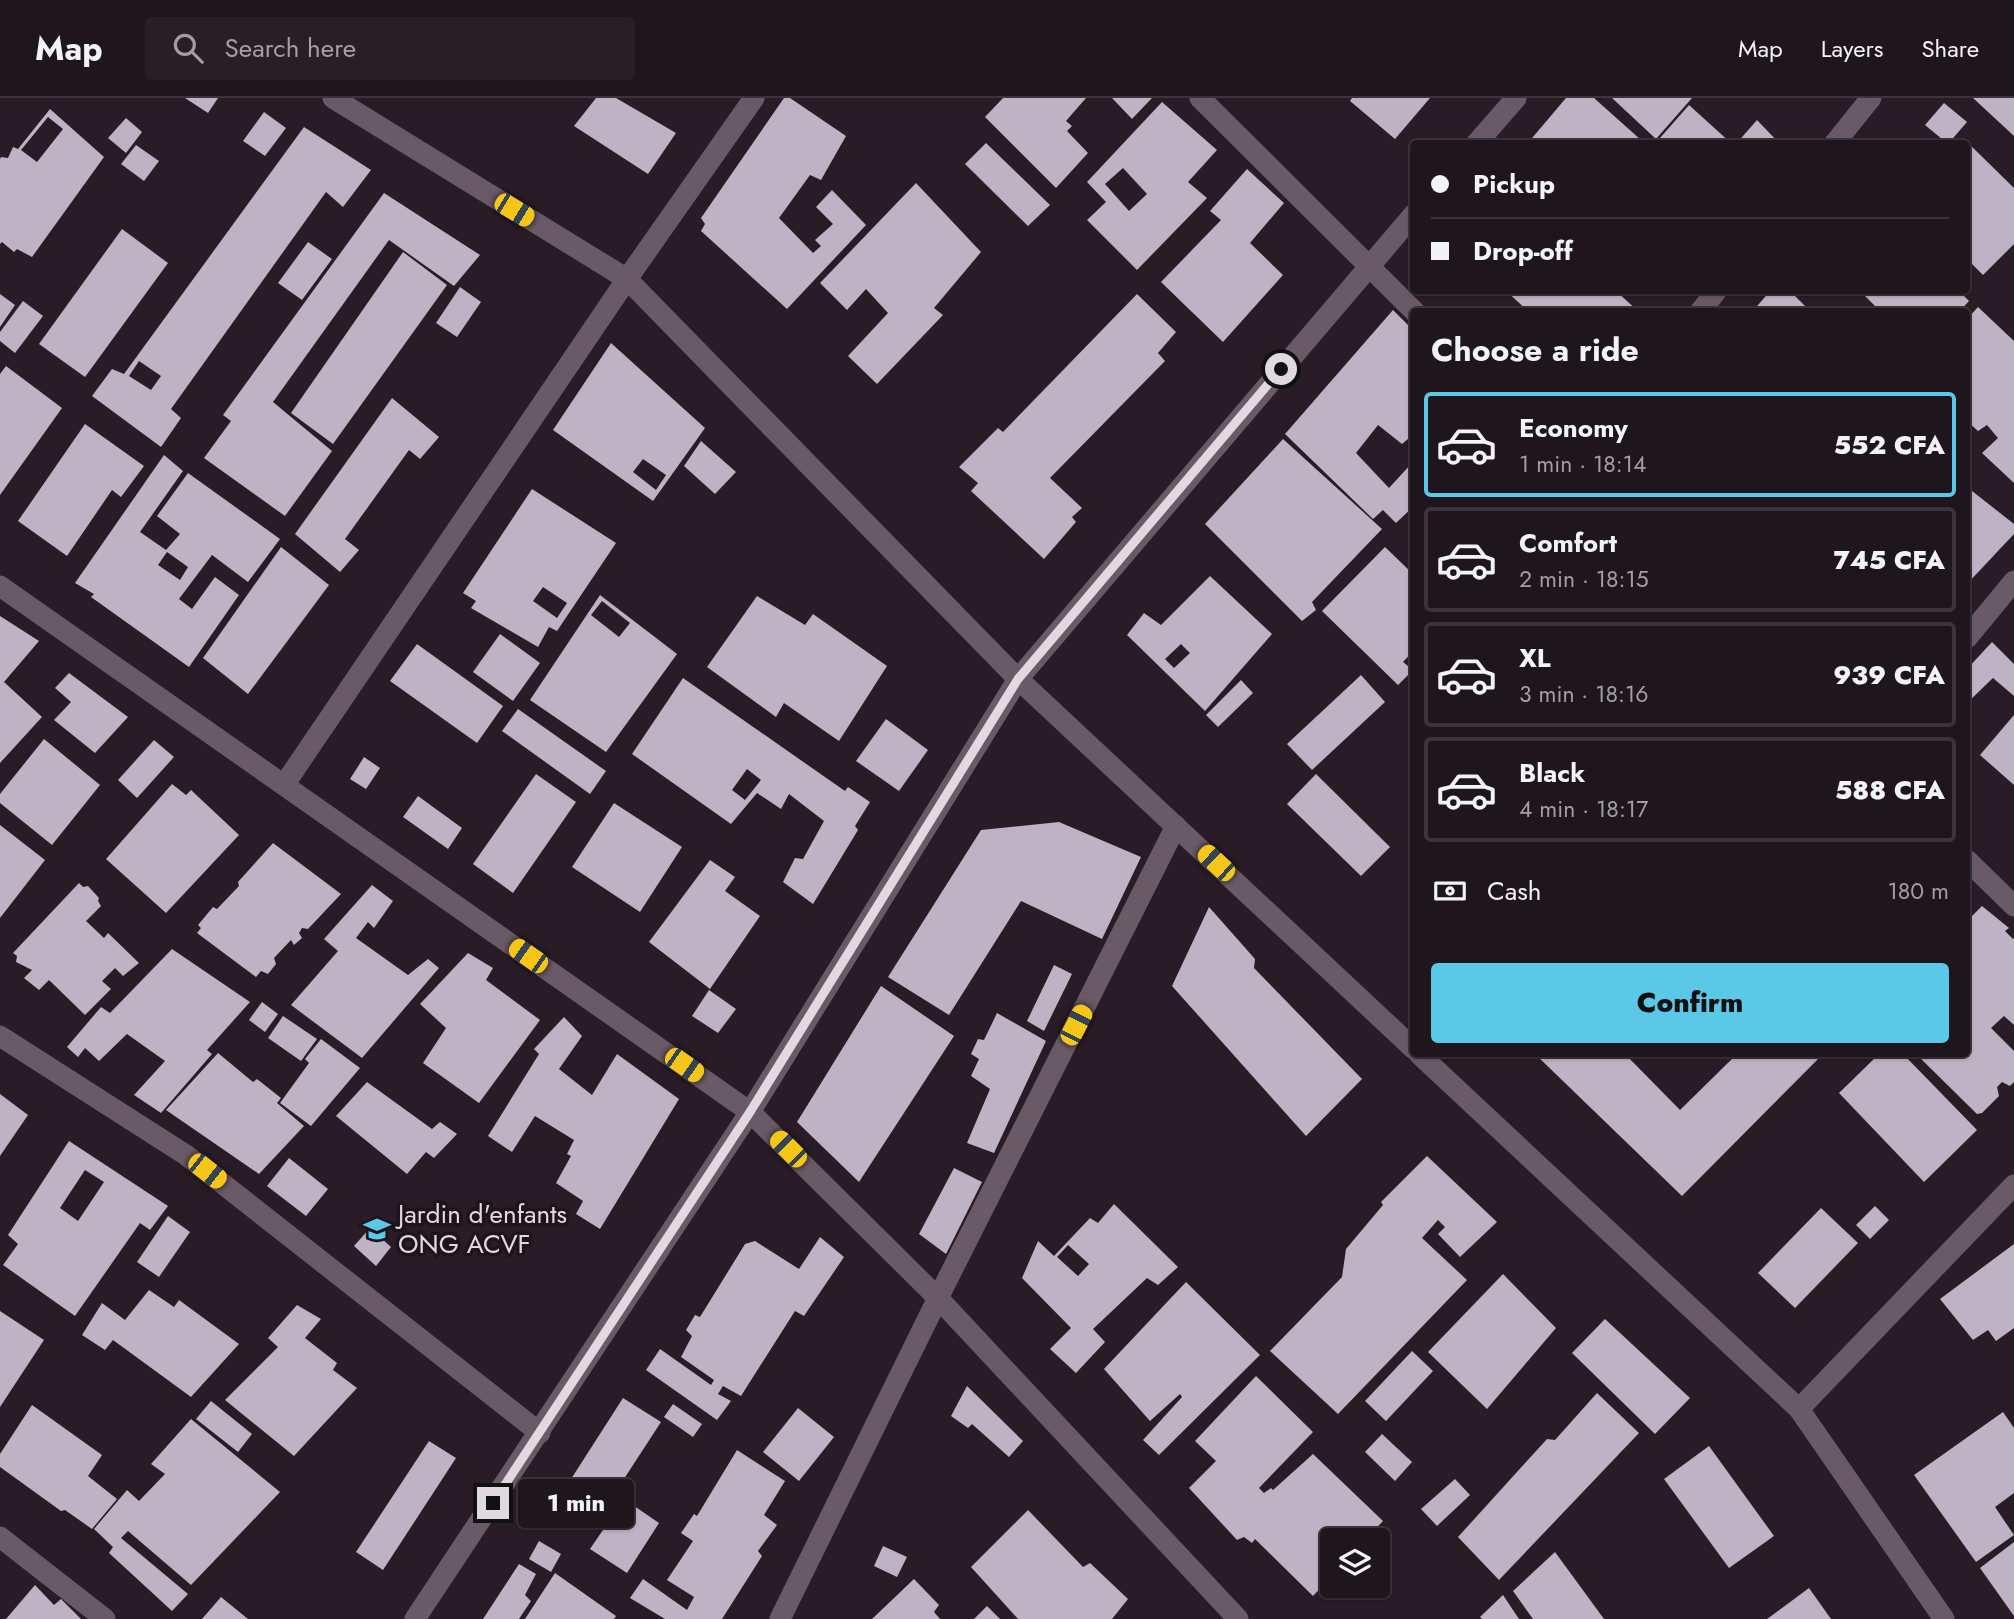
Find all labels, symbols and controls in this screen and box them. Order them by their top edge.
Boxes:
search box [145,17,635,80]
text: Map [35,25,103,72]
icon: search [169,29,207,67]
text: Search here [225,29,356,67]
text: Map [1738,31,1783,66]
text: Layers [1821,31,1883,66]
text: Share [1921,31,1979,66]
text: Pickup [1473,165,1555,203]
car [491,190,538,230]
text: Drop-off [1473,232,1573,270]
text: Choose a ride [1431,327,1639,373]
route start [1265,353,1297,385]
text: Economy [1519,409,1628,447]
icon: car [1435,413,1498,476]
text: 552 CFA [1834,426,1945,464]
text: 1 min · 18:14 [1519,447,1647,481]
text: Comfort [1519,524,1617,562]
icon: car [1435,528,1498,591]
text: 745 CFA [1834,541,1945,579]
text: 2 min · 18:15 [1519,562,1649,596]
text: XL [1519,639,1551,677]
icon: car [1435,643,1498,706]
text: 939 CFA [1833,656,1945,694]
text: 3 min · 18:16 [1519,677,1649,711]
text: Black [1519,754,1585,792]
icon: car [1435,758,1498,821]
text: 588 CFA [1835,771,1945,809]
text: 4 min · 18:17 [1519,792,1648,826]
car [1194,841,1239,885]
icon: cash [1431,872,1469,910]
text: Cash [1487,872,1541,910]
text: 180 m [1887,874,1949,908]
car [505,935,552,977]
button: Confirm [1431,963,1949,1043]
car [1058,1002,1095,1048]
car [661,1044,708,1086]
car [766,1127,811,1171]
car [184,1150,231,1192]
place label: Jardin d'enfants ONG ACVF [395,1195,567,1263]
school or university icon: Jardin d'enfants ONG ACVF [362,1214,392,1244]
callout: 1 min [518,1478,633,1528]
text: 1 min [547,1486,605,1520]
route end [477,1487,509,1519]
map controls [1320,1528,1390,1598]
button: layers [1320,1528,1390,1598]

